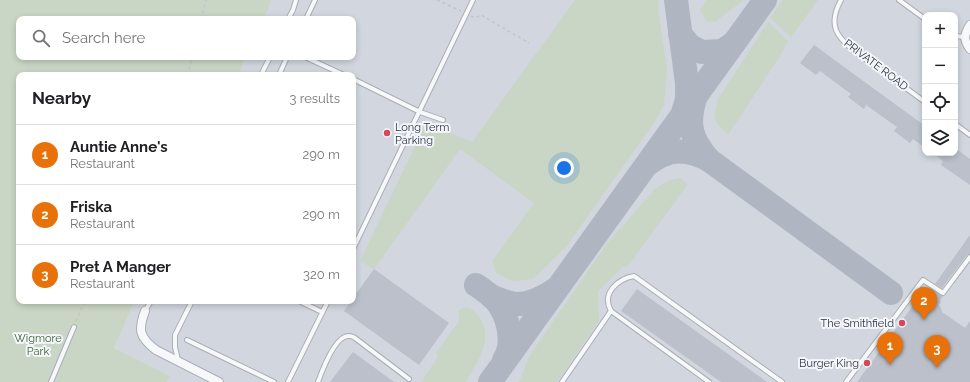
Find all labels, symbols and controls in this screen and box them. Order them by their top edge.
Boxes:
map controls [922,12,958,156]
button: + [922,12,958,48]
search box [16,16,356,60]
icon: search [30,27,52,49]
text: Search here [62,29,145,47]
street label: PRIVATE ROAD [841,37,911,93]
button: − [922,48,958,84]
button: locate [922,84,958,120]
text: Nearby [32,88,91,108]
text: 3 results [290,91,340,106]
button: layers [922,120,958,156]
place label: Long Term Parking [395,121,449,147]
marker: Long Term Parking [382,128,392,138]
text: Auntie Anne's [70,138,168,156]
text: 1 [42,147,48,162]
text: 290 m [302,147,340,162]
text: Restaurant [70,156,135,171]
your location [554,158,574,178]
text: Friska [70,198,112,216]
text: 2 [41,207,49,222]
text: 290 m [302,207,340,222]
text: Restaurant [70,216,135,231]
text: Pret A Manger [70,258,171,276]
text: 3 [41,267,49,282]
text: 320 m [303,267,340,282]
text: Restaurant [70,276,135,291]
pin: 2 [911,287,937,320]
place label: The Smithfield [821,317,894,330]
marker: The Smithfield [897,318,907,328]
park label: Wigmore Park [14,332,62,358]
pin: 1 [877,332,903,365]
pin: 3 [924,335,950,368]
place label: Burger King [799,357,859,370]
marker: Burger King [862,358,872,368]

